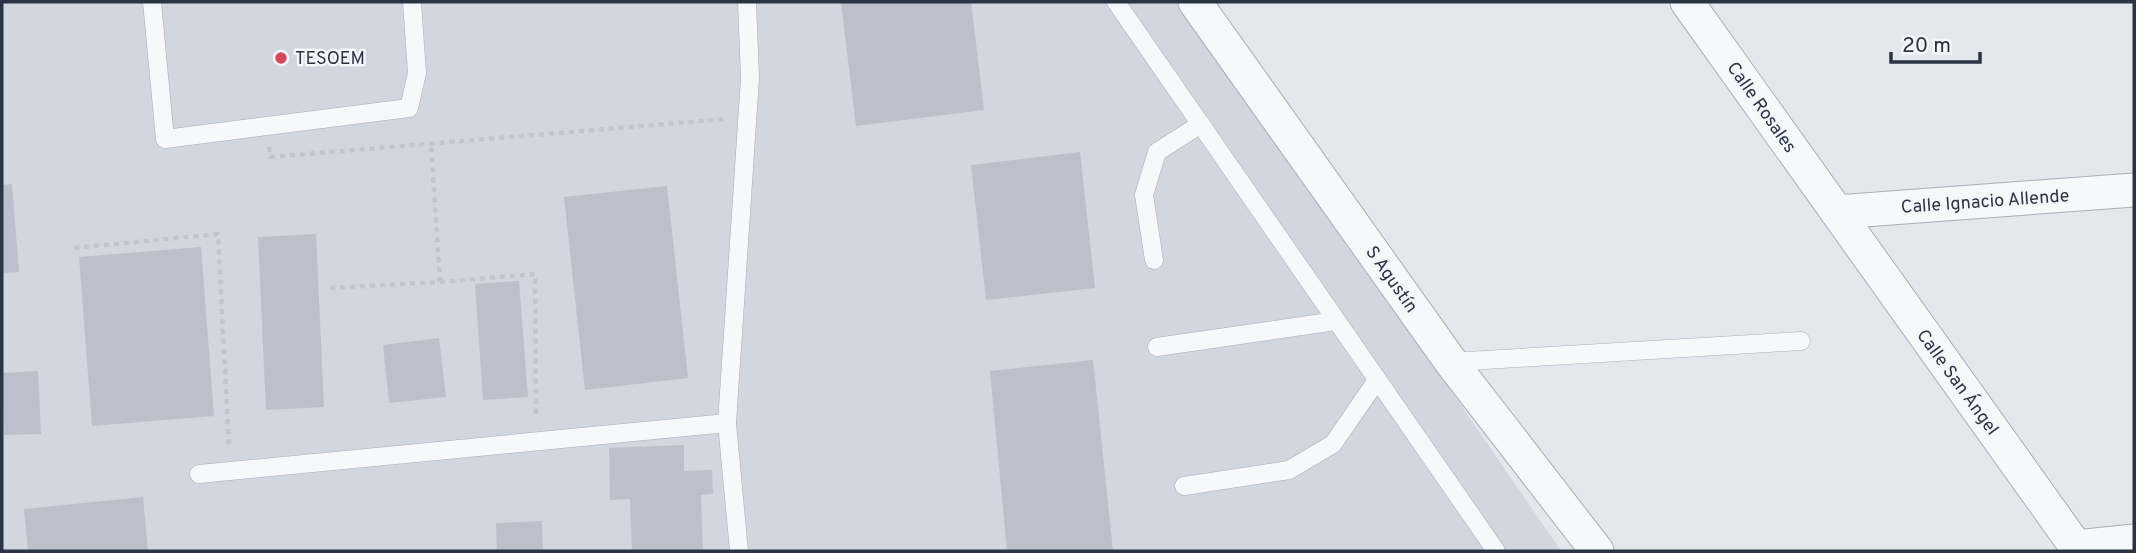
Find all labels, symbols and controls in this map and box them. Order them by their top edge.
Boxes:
scale bar [1891,21,1980,65]
text: 20 m [1902,33,1951,60]
place label: TESOEM [295,48,365,71]
marker: TESOEM [273,50,289,66]
street label: Calle Rosales [1721,58,1801,158]
street label: Calle Ignacio Allende [1900,185,2070,220]
street label: S Agustín [1359,242,1422,318]
street label: Calle San Ángel [1911,324,2005,440]

